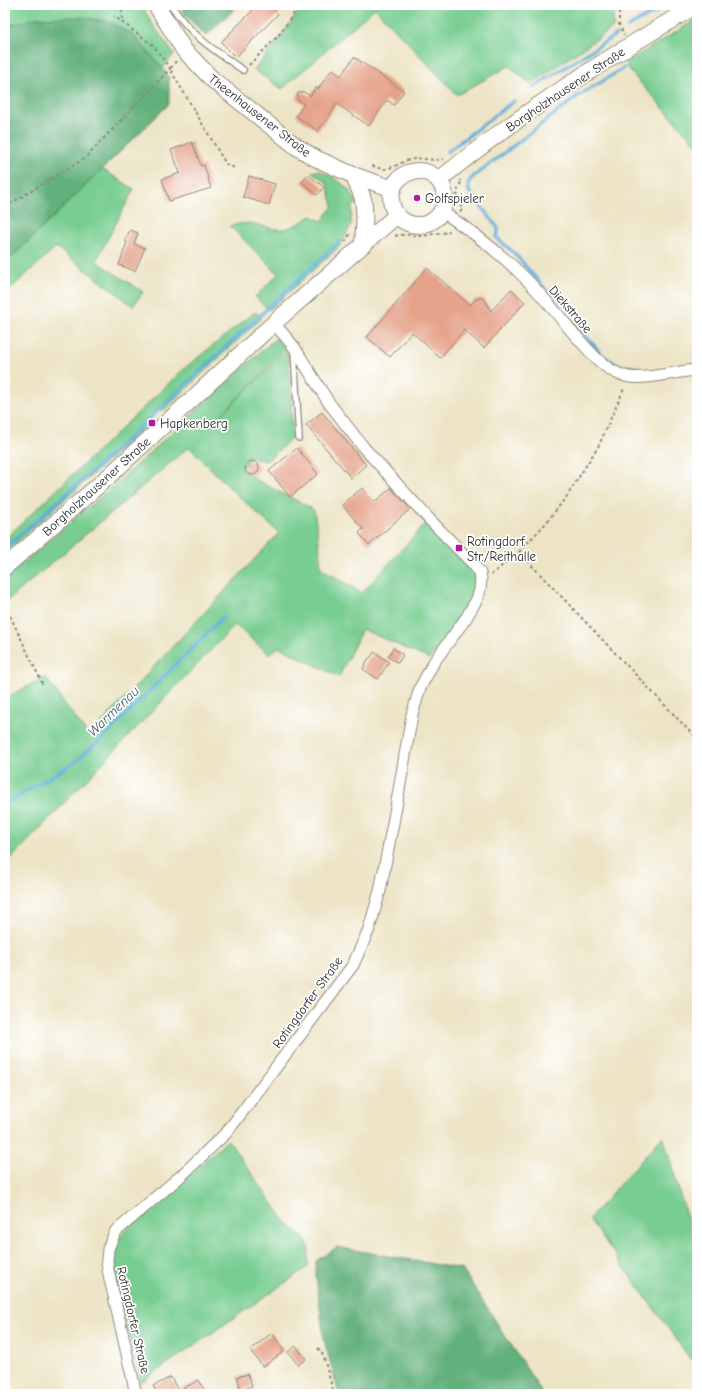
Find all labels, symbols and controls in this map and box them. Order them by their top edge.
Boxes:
street label: Borgholzhausener Straße [503,44,628,135]
street label: Theenhausener Straße [206,71,314,160]
place label: Golfspieler [425,191,485,206]
marker: Golfspieler [412,193,422,203]
street label: Diekstraße [546,283,596,337]
place label: Hapkenberg [160,416,228,431]
marker: Hapkenberg [147,418,157,428]
street label: Borgholzhausener Straße [39,434,154,539]
place label: Rotingdorf. Str./Reithalle [467,534,537,564]
marker: Rotingdorf. Str./Reithalle [454,543,464,553]
water label: Warmenau [84,683,143,740]
street label: Rotingdorfer Straße [269,953,346,1051]
street label: Rotingdorfer Straße [114,1265,153,1376]

